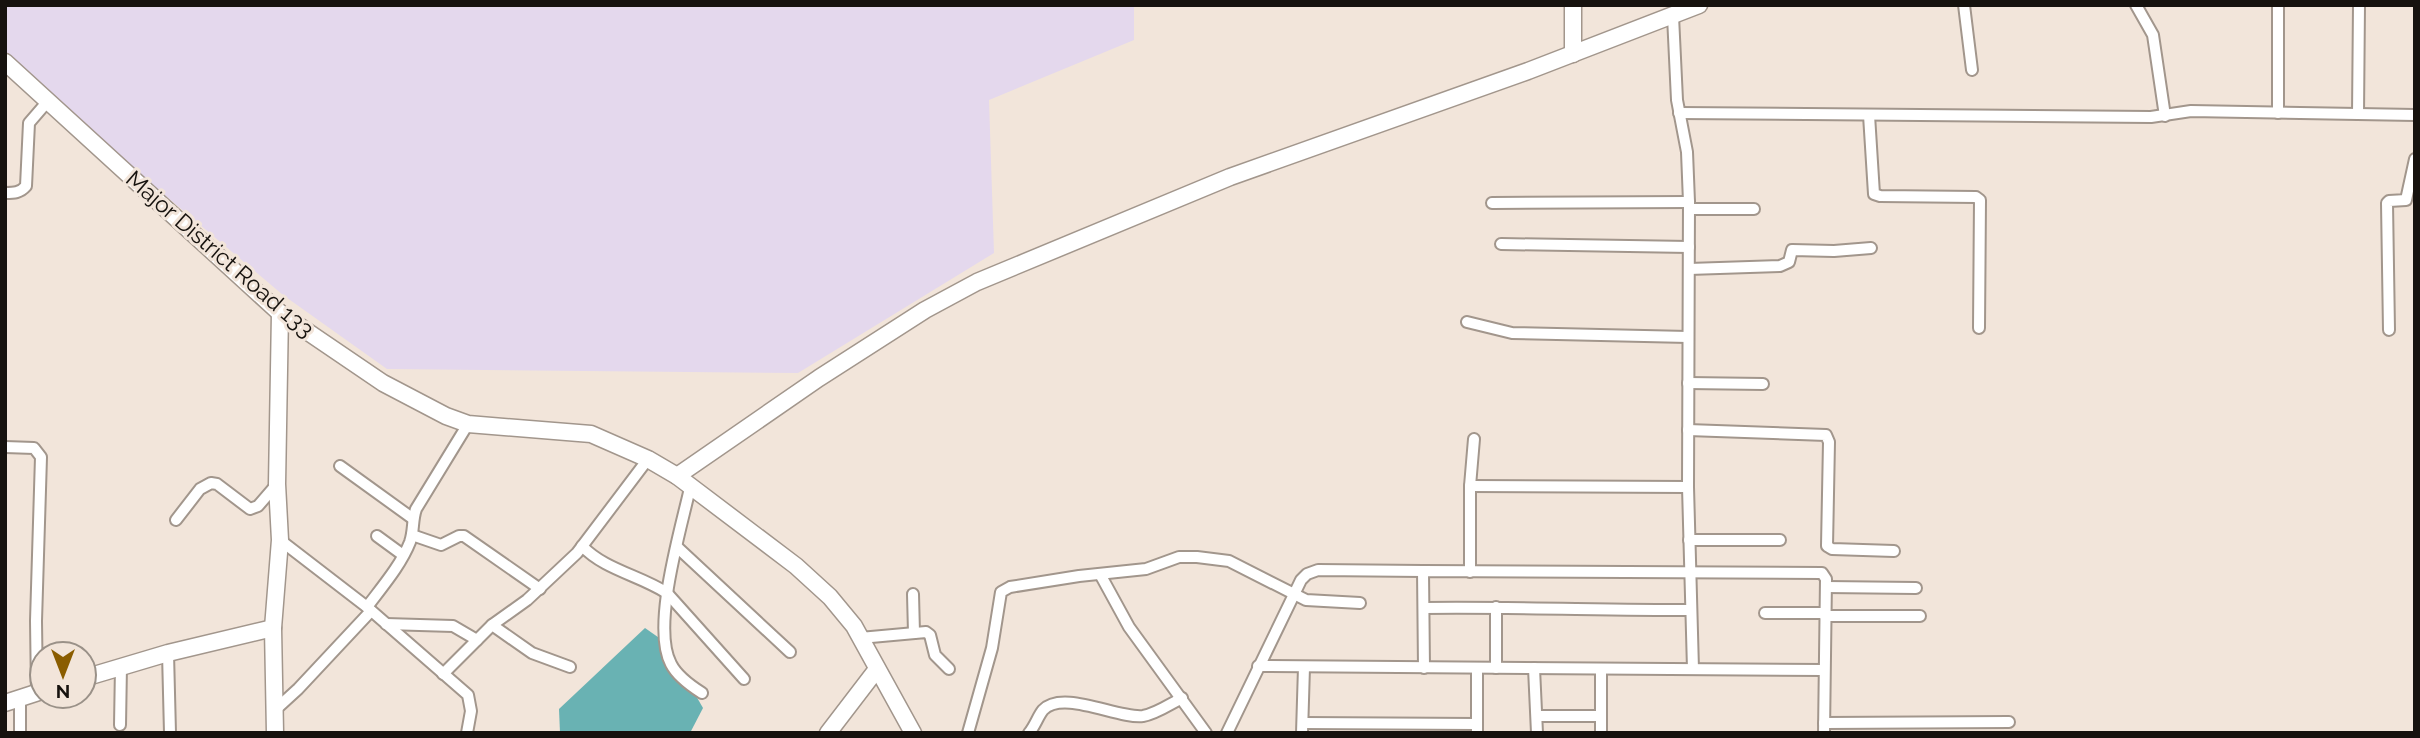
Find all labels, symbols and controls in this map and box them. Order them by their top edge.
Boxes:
street label: Major District Road 133 [121,165,320,342]
north arrow [28,640,98,710]
text: N [56,681,70,703]

